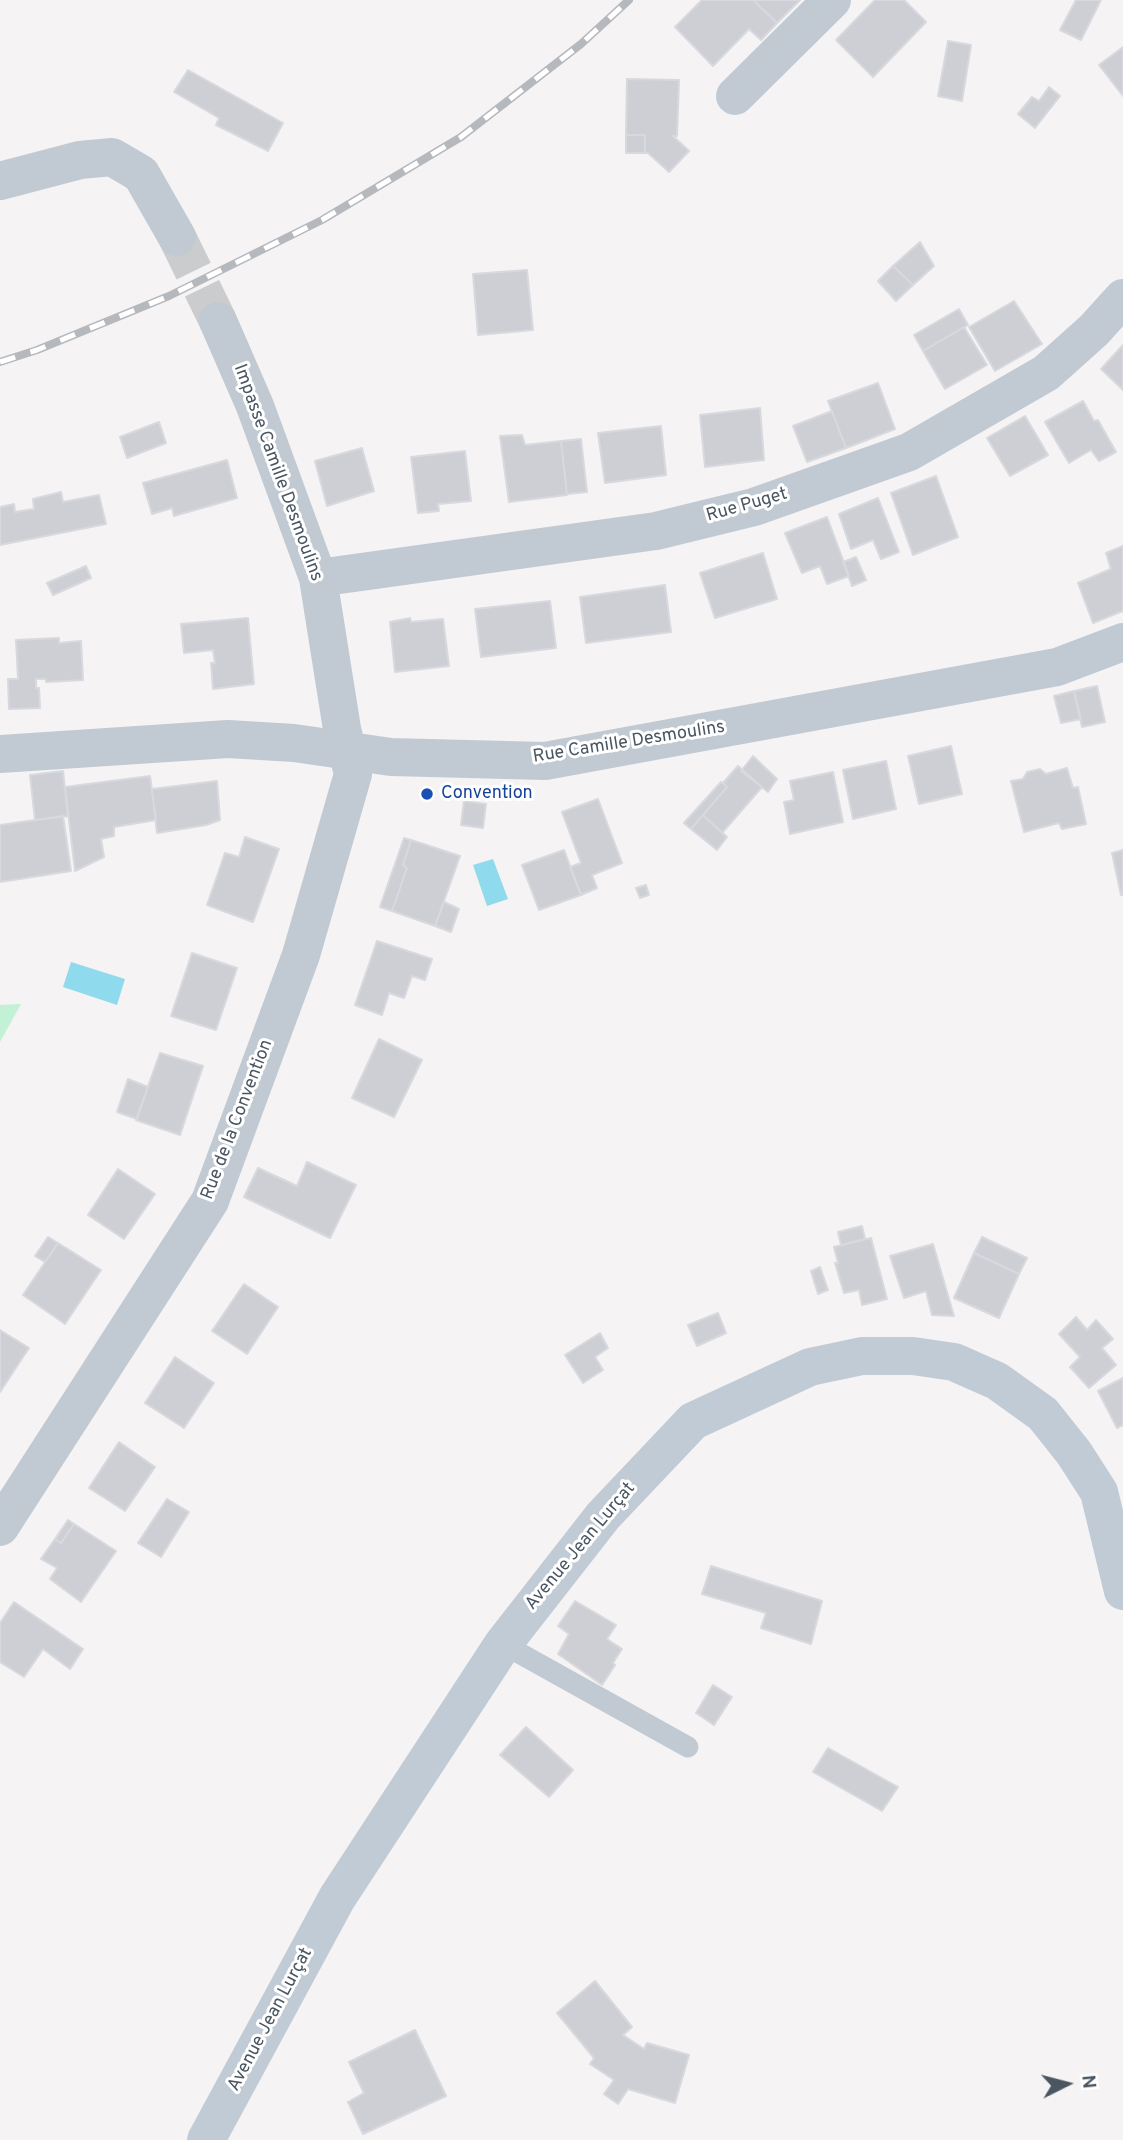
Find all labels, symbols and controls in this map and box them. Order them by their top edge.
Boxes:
street label: Impasse Camille Desmoulins [228,362,326,584]
street label: Rue Puget [704,484,790,528]
street label: Rue Camille Desmoulins [532,717,726,769]
place label: Convention [441,783,533,805]
marker: Convention [419,786,435,802]
street label: Rue de la Convention [197,1037,279,1203]
street label: Avenue Jean Lurçat [521,1479,641,1615]
street label: Avenue Jean Lurçat [224,1944,318,2096]
north arrow [1032,2049,1102,2119]
text: N [1075,2074,1101,2090]

